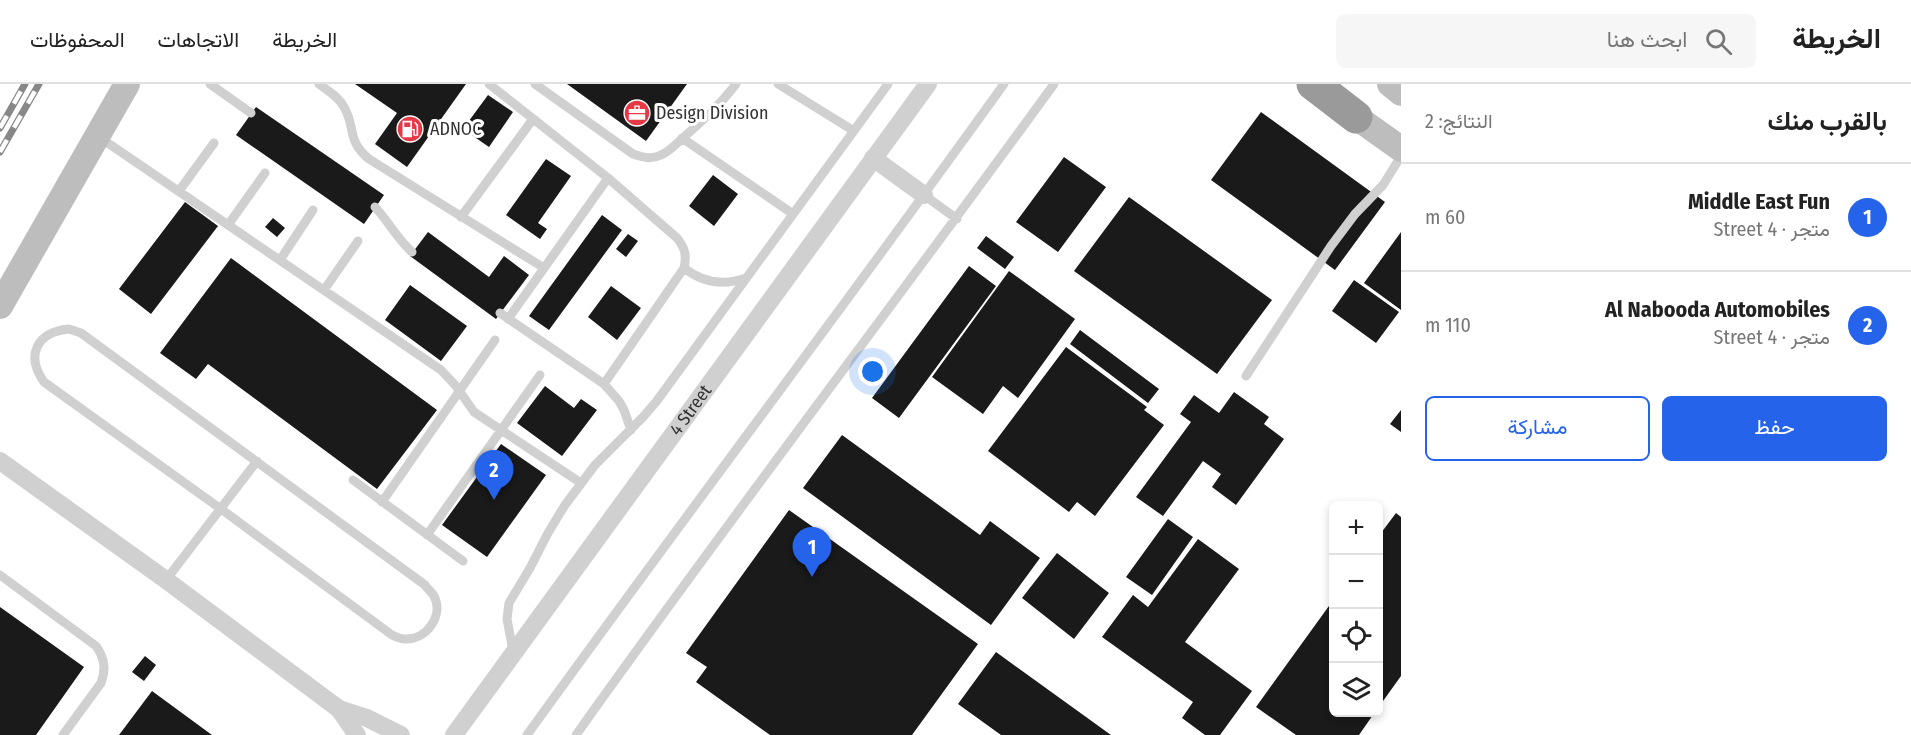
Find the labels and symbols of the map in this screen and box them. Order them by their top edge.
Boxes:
office icon: Design Division [622,98,652,128]
place label: Design Division [656,102,768,124]
fuel station icon: ADNOC [395,114,425,144]
place label: ADNOC [430,118,481,140]
your location [858,357,887,386]
street label: 4 Street [665,380,716,440]
pin: 2 [474,450,514,500]
pin: 1 [792,528,832,577]

